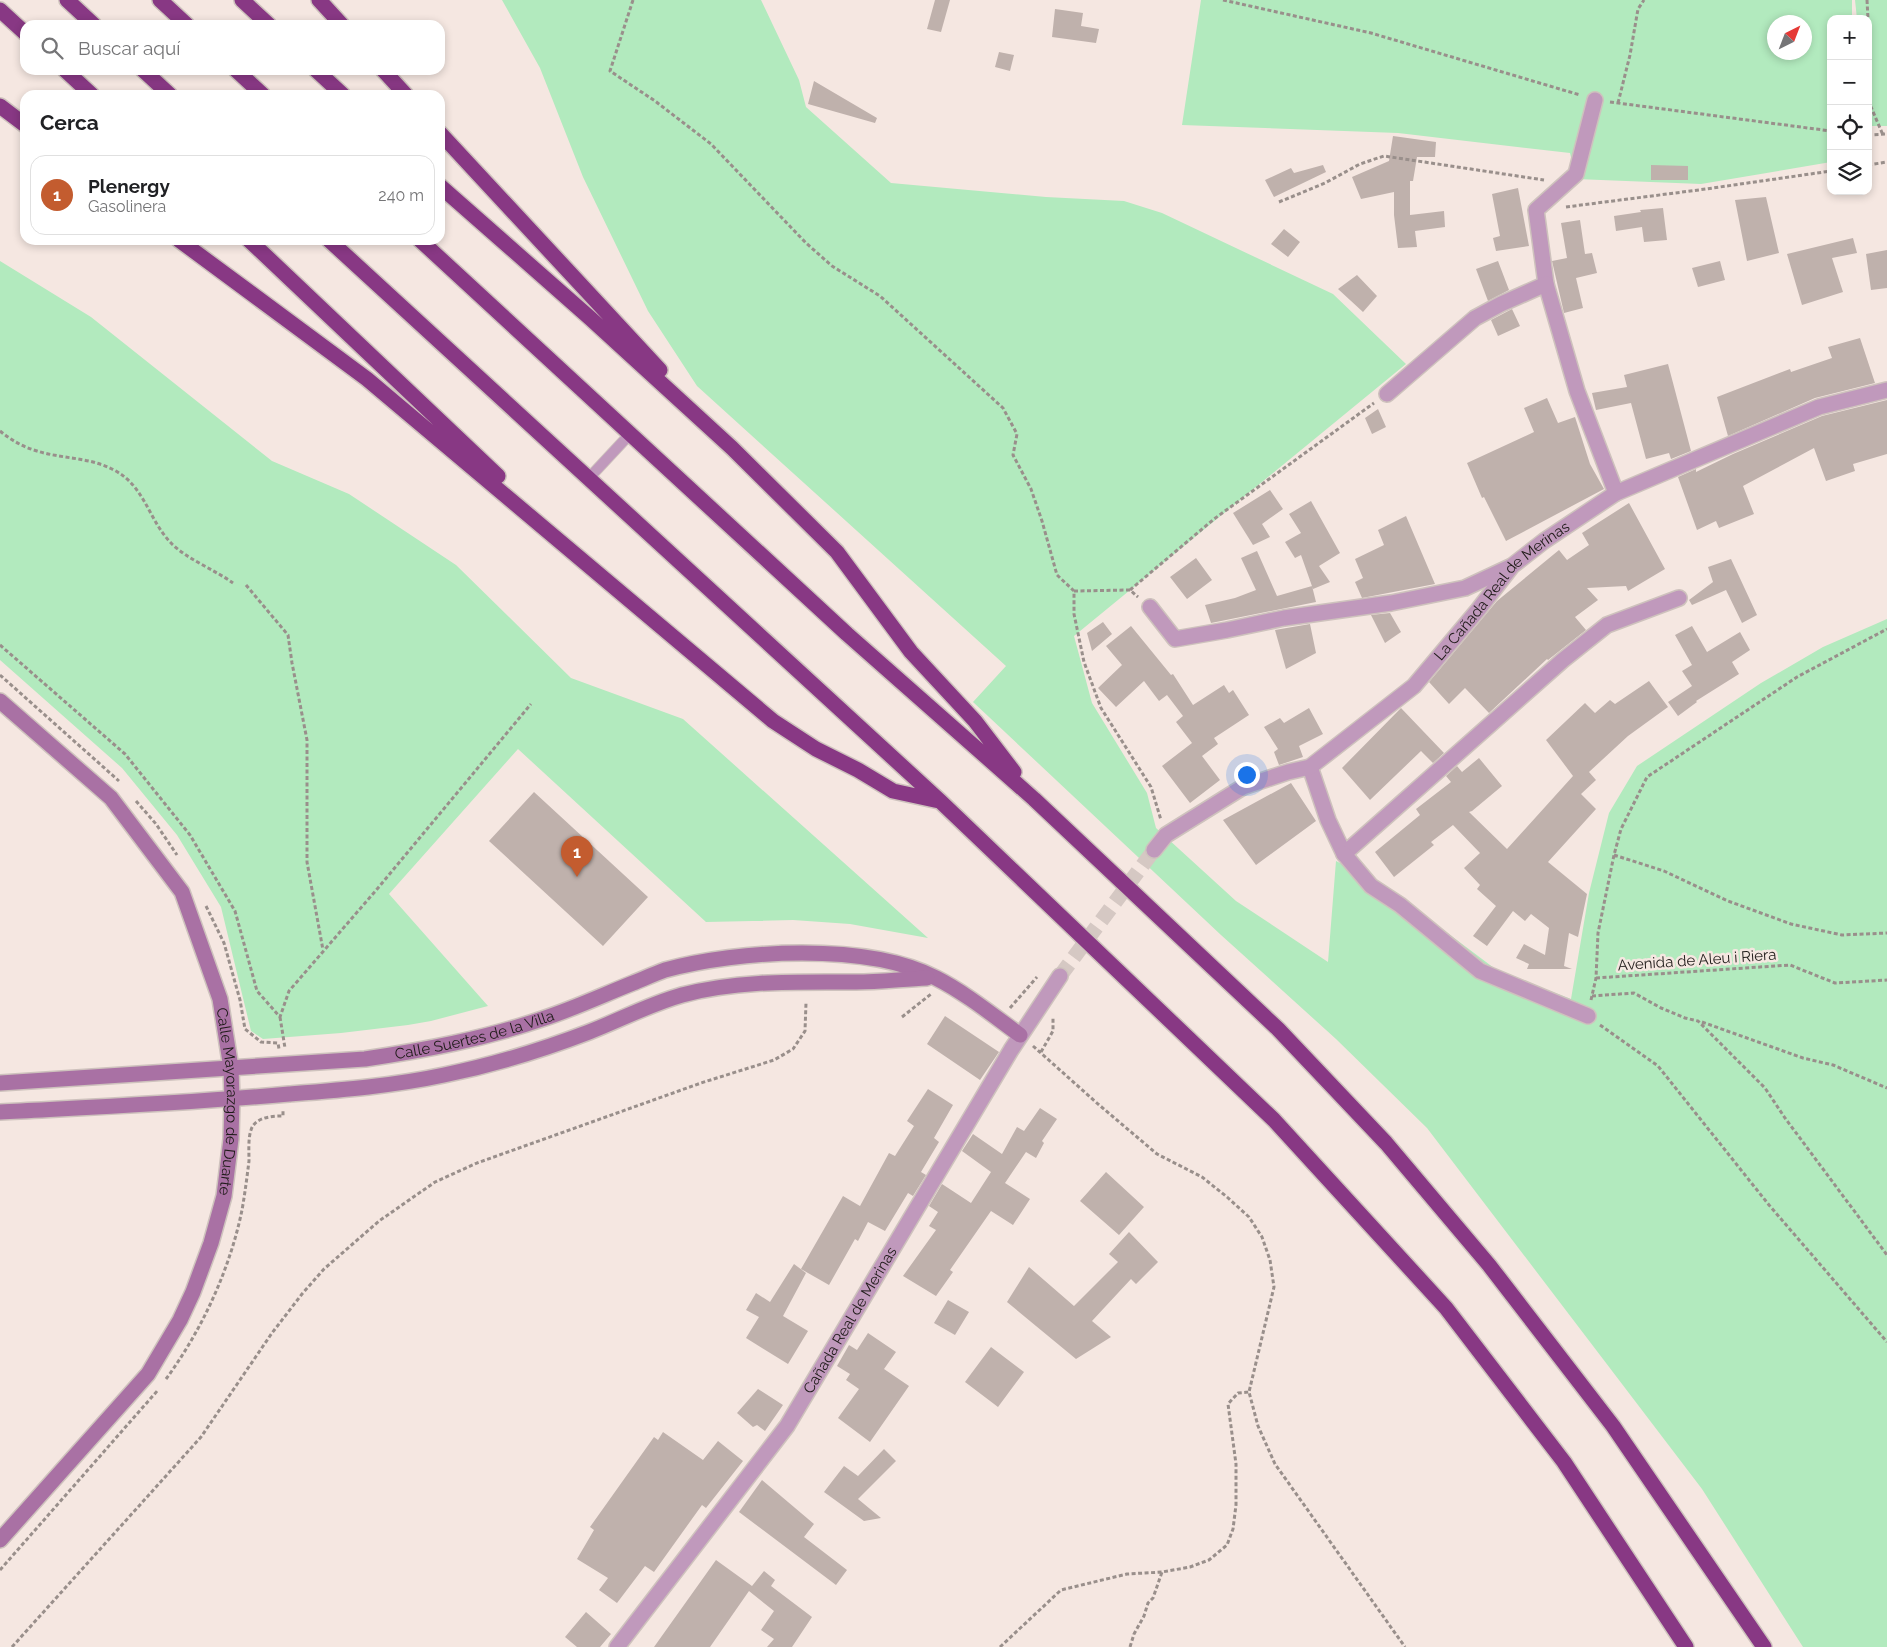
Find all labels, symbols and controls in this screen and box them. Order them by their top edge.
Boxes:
north arrow [1767,15,1812,60]
map controls [1827,15,1872,195]
button: + [1827,15,1872,60]
search box [20,20,445,75]
icon: search [38,34,66,62]
text: Buscar aquí [78,37,180,59]
button: − [1827,60,1872,105]
button: locate [1827,105,1872,150]
text: Cerca [40,110,99,135]
button: layers [1827,150,1872,195]
text: Plenergy [88,175,170,197]
text: 1 [53,186,61,205]
text: 240 m [378,186,424,205]
text: Gasolinera [88,197,166,216]
street label: La Cañada Real de Merinas [1430,518,1573,664]
your location [1234,762,1260,788]
pin: 1 [561,836,593,877]
street label: Avenida de Aleu i Riera [1617,945,1777,975]
street label: Calle Mayorazgo de Duarte [213,1006,241,1197]
street label: Calle Suertes de la Villa [394,1007,557,1063]
street label: Cañada Real de Merinas [799,1244,901,1397]

